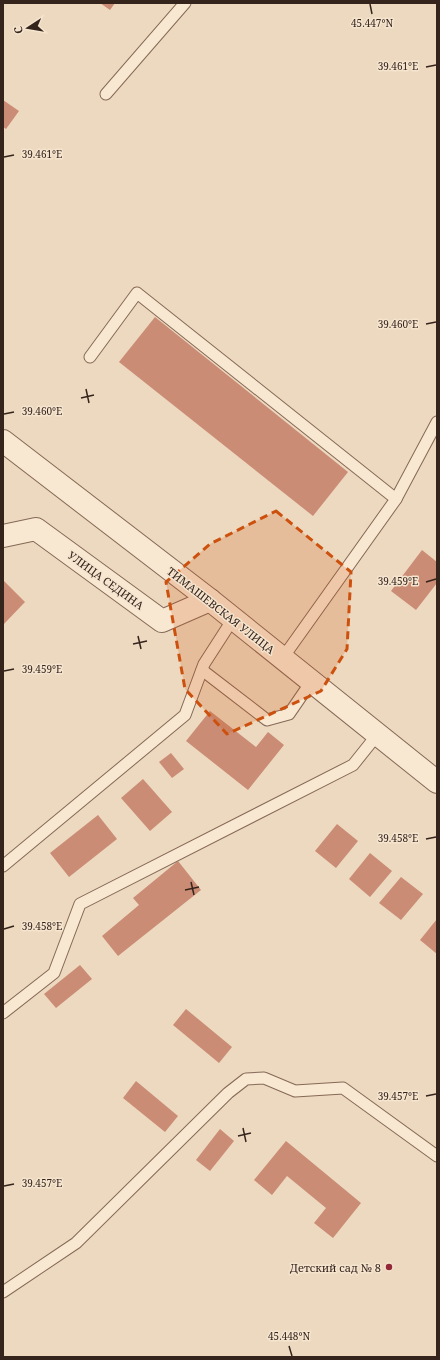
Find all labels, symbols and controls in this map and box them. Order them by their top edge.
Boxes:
north arrow [8,8,48,48]
text: 45.447°N [351,16,393,30]
text: С [10,25,26,35]
text: 39.461°E [378,59,418,73]
text: 39.461°E [22,147,62,161]
text: 39.460°E [378,317,418,331]
text: 39.460°E [22,404,62,418]
street label: УЛИЦА СЕДИНА [65,547,147,613]
street label: ТИМАШЕВСКАЯ УЛИЦА [164,563,278,657]
text: 39.459°E [378,574,418,588]
text: 39.459°E [22,662,62,676]
text: 39.458°E [378,831,418,845]
text: 39.458°E [22,919,62,933]
text: 39.457°E [378,1089,418,1103]
text: 39.457°E [22,1176,62,1190]
place label: Детский сад № 8 [290,1260,381,1275]
marker: Детский сад № 8 [384,1262,394,1272]
text: 45.448°N [268,1329,310,1343]

